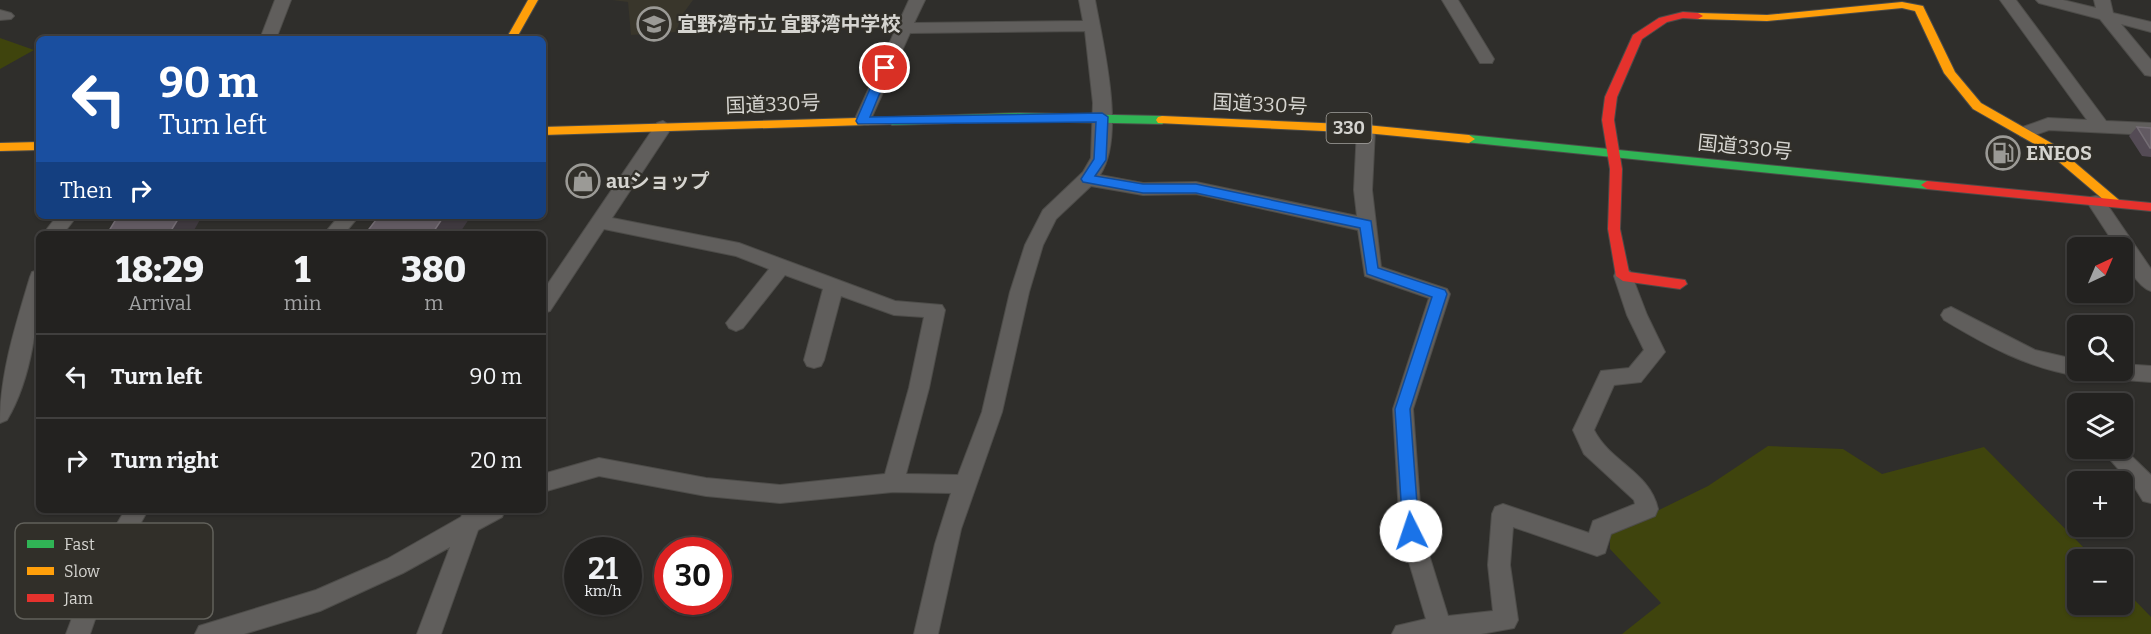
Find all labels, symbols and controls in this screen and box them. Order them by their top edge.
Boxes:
school or university icon: 宜野湾市立 宜野湾中学校 [636,6,672,42]
place label: 宜野湾市立 宜野湾中学校 [677,12,901,36]
pin [859,42,910,93]
icon: arrive [868,51,901,84]
text: 90 m [159,58,258,108]
icon: left [60,60,138,138]
street label: 国道330号 [725,90,821,118]
street label: 国道330号 [1212,90,1308,118]
text: Turn left [159,109,267,141]
road number: 330 [1326,113,1372,143]
street label: 国道330号 [1696,130,1794,164]
fuel station icon: ENEOS [1985,135,2021,171]
place label: ENEOS [2026,141,2092,165]
shop icon: auショップ [565,163,601,199]
place label: auショップ [606,169,710,193]
icon: right [124,174,157,207]
text: Then [60,177,112,204]
north arrow [2067,237,2133,303]
map controls [2067,237,2133,615]
text: 18:29 [116,248,204,292]
text: 1 [295,248,311,292]
text: 380 [401,248,466,292]
text: Arrival [128,291,192,315]
text: min [284,291,321,315]
text: m [424,291,443,315]
button: search [2067,315,2133,381]
icon: left [60,360,93,393]
text: Turn left [111,363,203,390]
text: 90 m [470,363,522,390]
button: layers [2067,393,2133,459]
icon: right [60,444,93,477]
text: Turn right [111,447,219,474]
text: 20 m [471,447,522,474]
button: + [2067,471,2133,537]
position arrow [1379,499,1443,563]
legend [15,523,213,619]
text: Fast [64,535,95,554]
speed limit sign: 30 [654,537,732,615]
button: − [2067,549,2133,615]
text: 21 [588,551,618,587]
text: Slow [64,562,100,581]
text: km/h [584,582,622,600]
text: Jam [63,589,93,608]

